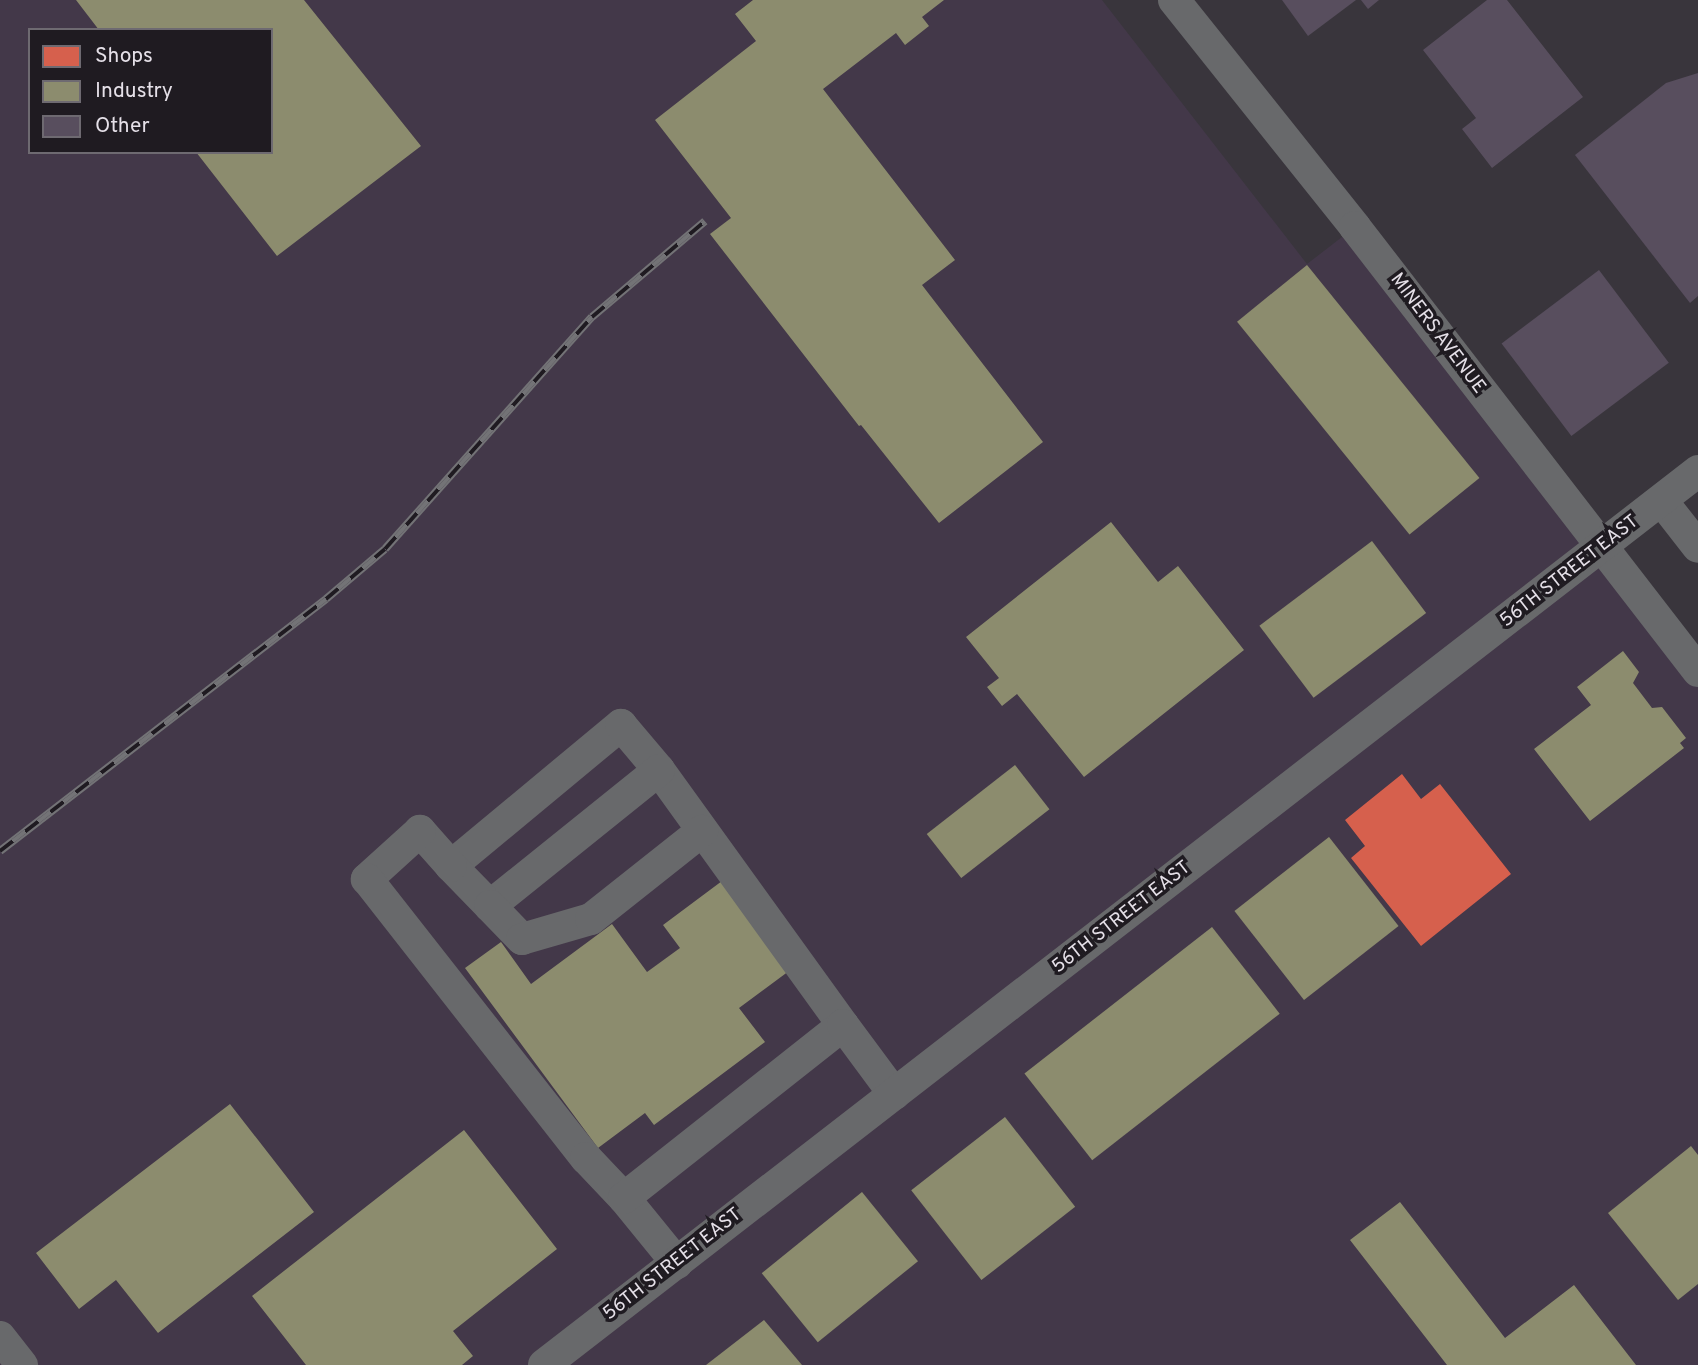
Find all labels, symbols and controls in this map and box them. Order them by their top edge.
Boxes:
legend [28,28,273,154]
text: Shops [95,43,153,70]
text: Industry [95,78,173,105]
text: Other [95,113,150,140]
street label: MINERS AVENUE [1384,269,1490,399]
street label: 56TH STREET EAST [1496,511,1644,633]
street label: 56TH STREET EAST [1048,857,1196,979]
street label: 56TH STREET EAST [599,1204,747,1326]

